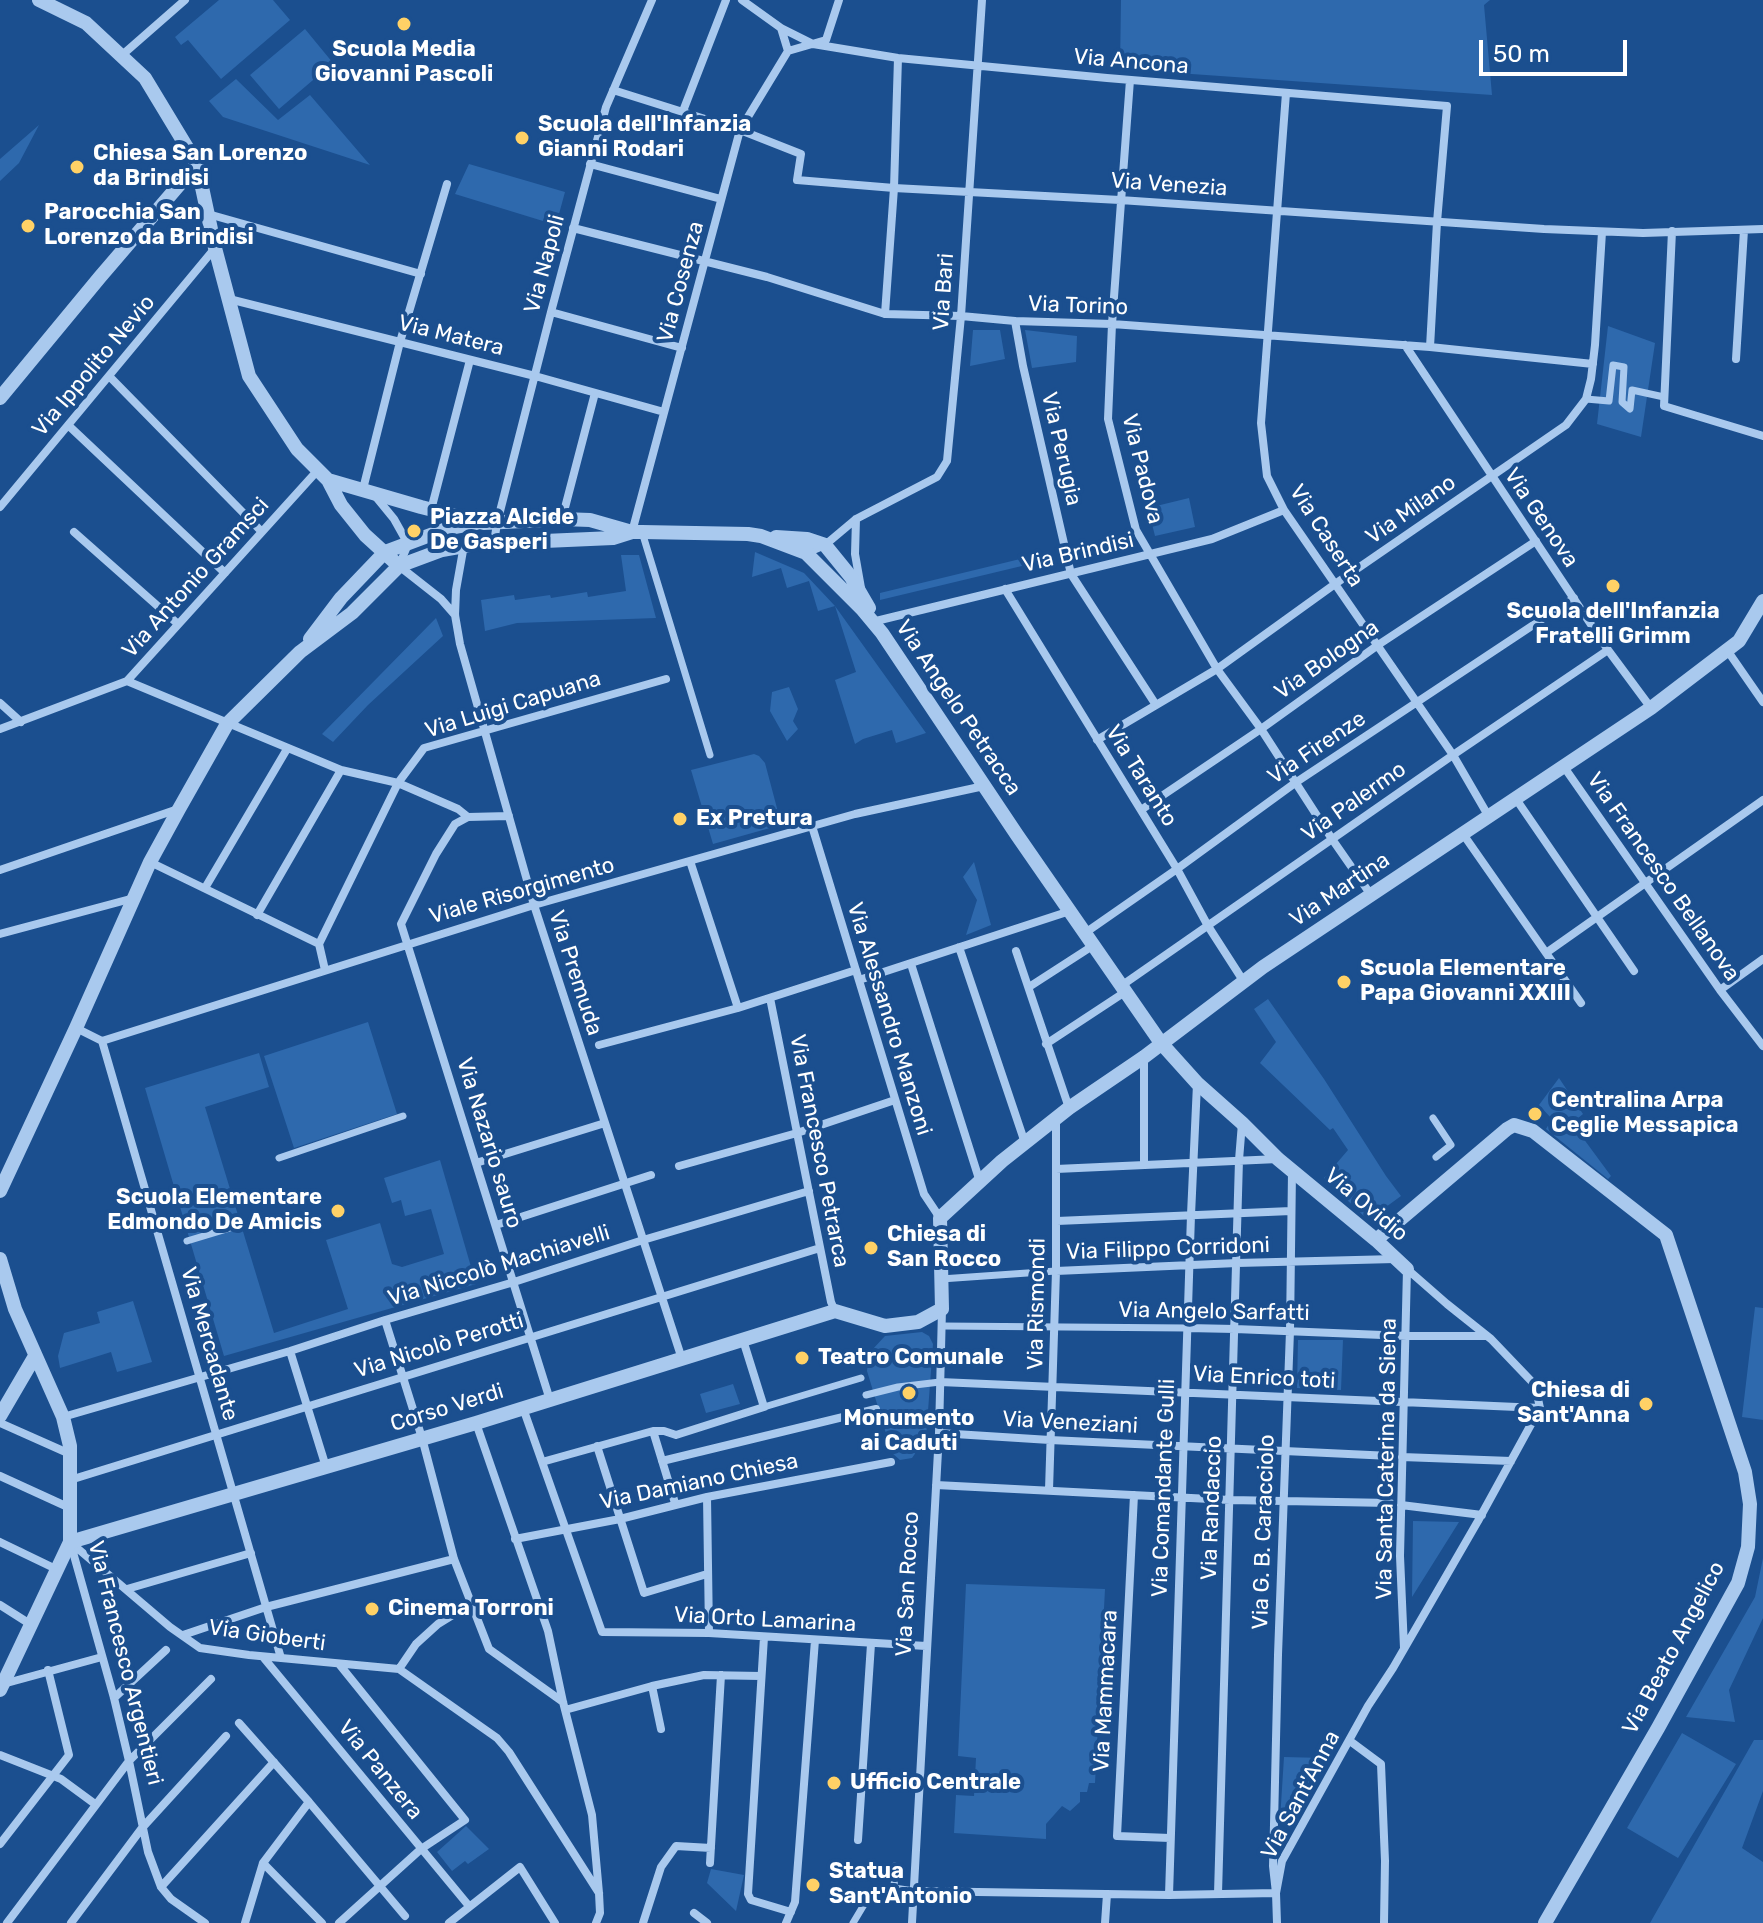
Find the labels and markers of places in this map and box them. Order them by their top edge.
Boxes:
marker: Scuola Media Giovanni Pascoli [395,15,413,33]
place label: Scuola Media Giovanni Pascoli [315,37,493,88]
place label: Scuola dell'Infanzia Gianni Rodari [538,112,751,164]
marker: Scuola dell'Infanzia Gianni Rodari [513,129,531,147]
place label: Chiesa San Lorenzo da Brindisi [93,141,307,192]
marker: Chiesa San Lorenzo da Brindisi [68,158,86,176]
place label: Parocchia San Lorenzo da Brindisi [44,200,254,252]
marker: Parocchia San Lorenzo da Brindisi [19,217,37,235]
place label: Piazza Alcide De Gasperi [430,505,574,556]
marker: Piazza Alcide De Gasperi [405,522,423,540]
marker: Scuola dell'Infanzia Fratelli Grimm [1604,577,1622,595]
place label: Scuola dell'Infanzia Fratelli Grimm [1506,599,1720,650]
place label: Ex Pretura [696,806,813,832]
marker: Ex Pretura [671,810,689,828]
place label: Scuola Elementare Papa Giovanni XXIII [1360,956,1571,1008]
marker: Scuola Elementare Papa Giovanni XXIII [1335,973,1353,991]
place label: Centralina Arpa Ceglie Messapica [1551,1088,1739,1140]
marker: Centralina Arpa Ceglie Messapica [1526,1105,1544,1123]
place label: Scuola Elementare Edmondo De Amicis [107,1185,322,1236]
marker: Scuola Elementare Edmondo De Amicis [329,1202,347,1220]
place label: Chiesa di San Rocco [887,1222,1001,1274]
marker: Chiesa di San Rocco [862,1239,880,1257]
place label: Teatro Comunale [818,1345,1004,1371]
marker: Teatro Comunale [793,1349,811,1367]
place label: Chiesa di Sant'Anna [1517,1378,1630,1430]
marker: Monumento ai Caduti [900,1384,918,1402]
marker: Chiesa di Sant'Anna [1637,1395,1655,1413]
place label: Monumento ai Caduti [844,1406,974,1458]
place label: Cinema Torroni [388,1596,554,1622]
marker: Cinema Torroni [363,1600,381,1618]
place label: Ufficio Centrale [850,1770,1021,1796]
marker: Ufficio Centrale [825,1774,843,1792]
place label: Statua Sant'Antonio [829,1859,972,1910]
marker: Statua Sant'Antonio [804,1876,822,1894]

